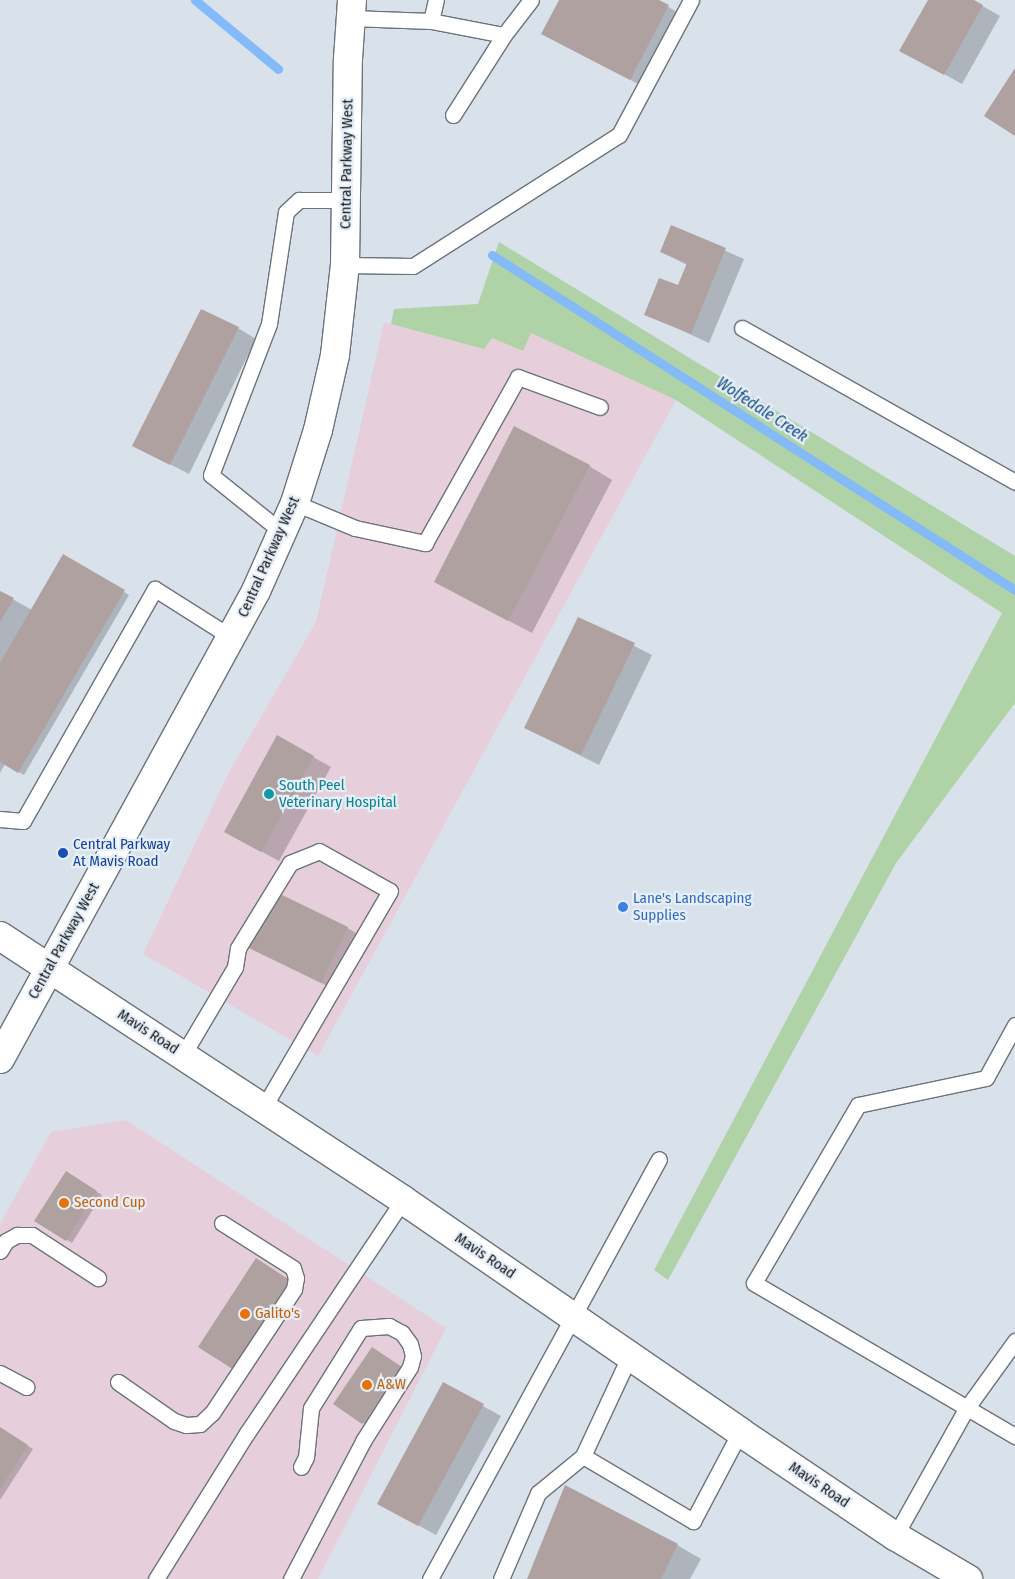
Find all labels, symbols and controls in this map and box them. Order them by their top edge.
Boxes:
street label: Central Parkway West [337,99,357,229]
water label: Wolfedale Creek [713,373,811,447]
street label: Central Parkway West [234,494,304,620]
place label: South Peel Veterinary Hospital [279,776,397,811]
marker: South Peel Veterinary Hospital [263,788,275,800]
place label: Central Parkway At Mavis Road [73,835,170,870]
marker: Central Parkway At Mavis Road [57,847,69,859]
street label: Central Parkway West [25,880,103,1002]
place label: Lane's Landscaping Supplies [633,889,751,924]
marker: Lane's Landscaping Supplies [617,901,629,913]
street label: Mavis Road [114,1006,182,1058]
place label: Second Cup [74,1194,146,1212]
marker: Second Cup [58,1197,70,1209]
street label: Mavis Road [451,1229,519,1283]
place label: Galito's [255,1305,300,1323]
marker: Galito's [239,1308,251,1320]
place label: A&W [377,1376,406,1394]
marker: A&W [361,1379,373,1391]
street label: Mavis Road [785,1458,853,1512]

